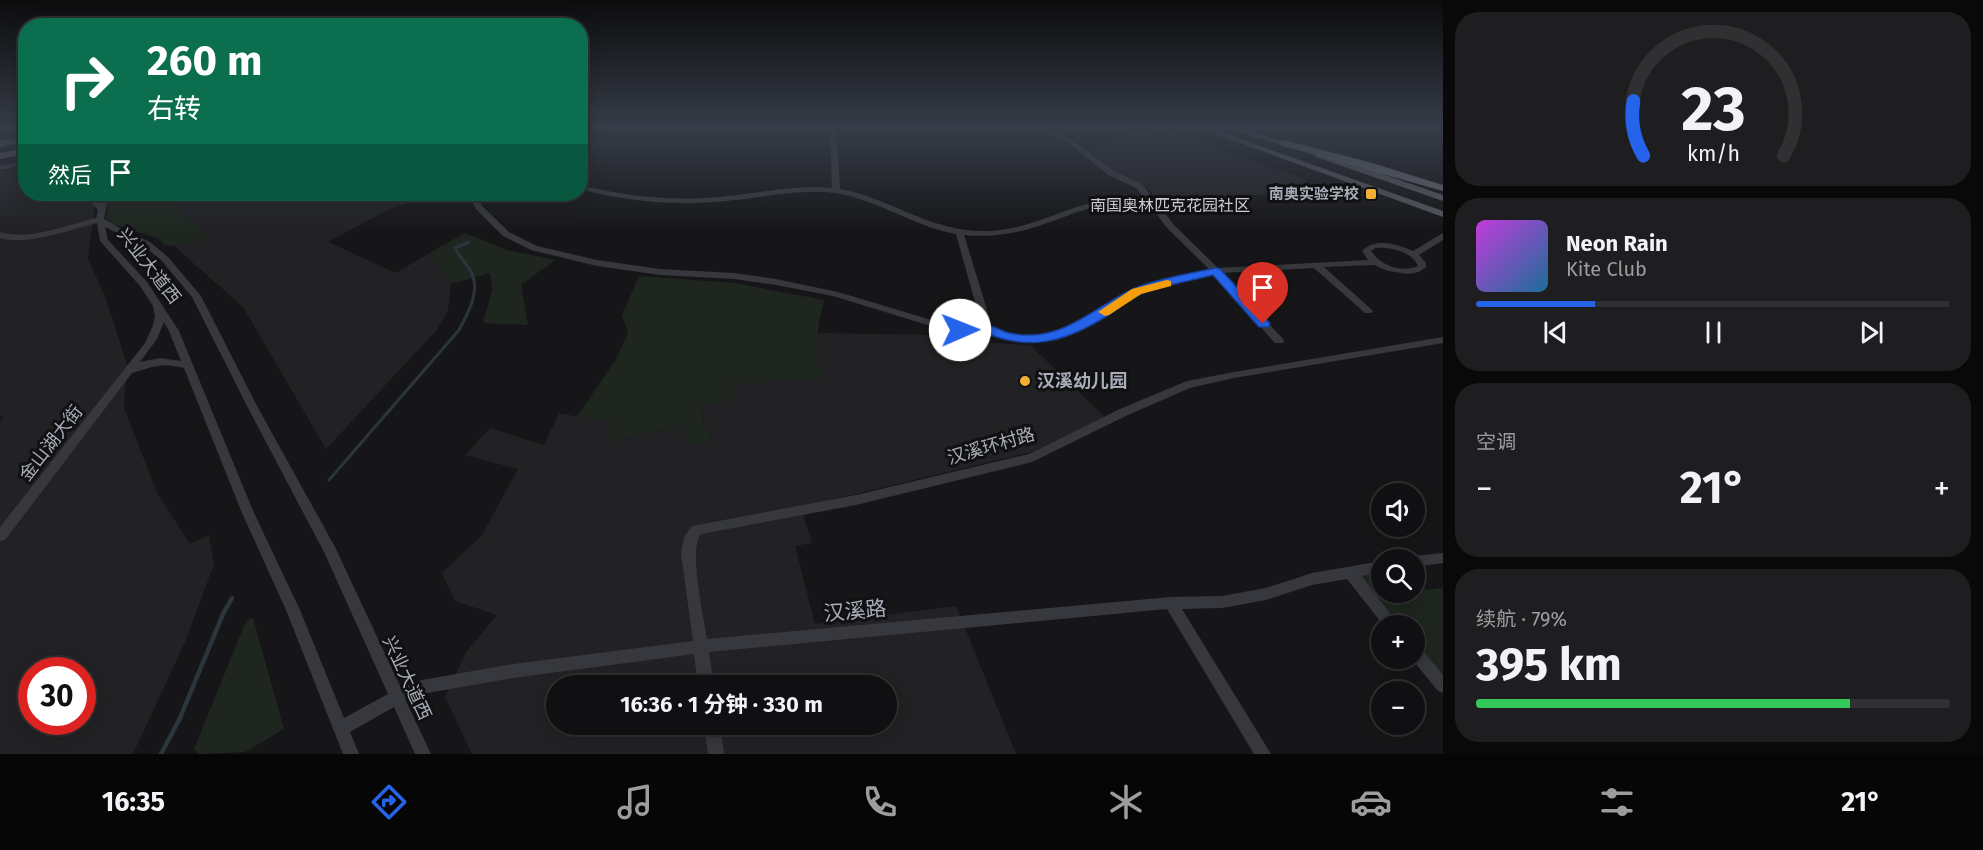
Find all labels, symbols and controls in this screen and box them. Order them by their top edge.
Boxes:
text: 260 m [147,36,262,86]
icon: right [48,42,126,120]
text: 23 [1681,72,1745,147]
text: 右转 [147,93,201,125]
text: km/h [1686,141,1740,167]
icon: arrive [104,156,137,189]
text: 然后 [48,162,92,189]
place label: 南奥实验学校 [1269,185,1359,203]
marker: 南奥实验学校 [1364,187,1378,201]
district label: 南国奥林匹克花园社区 [1090,196,1250,215]
street label: 兴业大道西 [113,224,185,308]
text: Neon Rain [1566,230,1668,257]
text: Kite Club [1566,257,1647,281]
pin [1237,262,1288,324]
icon: arrive [1246,271,1279,304]
position arrow [928,298,992,362]
icon: previous [1539,316,1572,349]
icon: pause [1697,316,1730,349]
icon: next [1855,316,1888,349]
place label: 汉溪幼儿园 [1037,370,1127,392]
marker: 汉溪幼儿园 [1018,374,1032,388]
street label: 金山湖大街 [15,401,87,485]
street label: 汉溪环村路 [945,423,1037,469]
text: 空调 [1476,430,1516,454]
text: 21° [1680,461,1746,515]
text: − [1476,469,1493,509]
text: + [1934,469,1950,509]
map controls [1371,483,1425,735]
button: sound [1371,483,1425,537]
button: search [1371,549,1425,603]
street label: 汉溪路 [822,595,888,627]
text: 续航 · 79% [1476,607,1567,631]
button: + [1371,615,1425,669]
street label: 兴业大道西 [378,633,436,723]
text: 395 km [1476,638,1622,692]
speed limit sign: 30 [18,657,96,735]
button: − [1371,681,1425,735]
text: 16:36 · 1 分钟 · 330 m [620,691,823,718]
icon: directions [368,781,410,823]
icon: music [614,781,656,823]
icon: phone [859,781,901,823]
icon: climate [1105,781,1147,823]
icon: car [1350,781,1392,823]
icon: filters [1596,781,1638,823]
text: 16:35 [102,786,165,818]
text: 21° [1841,786,1881,818]

